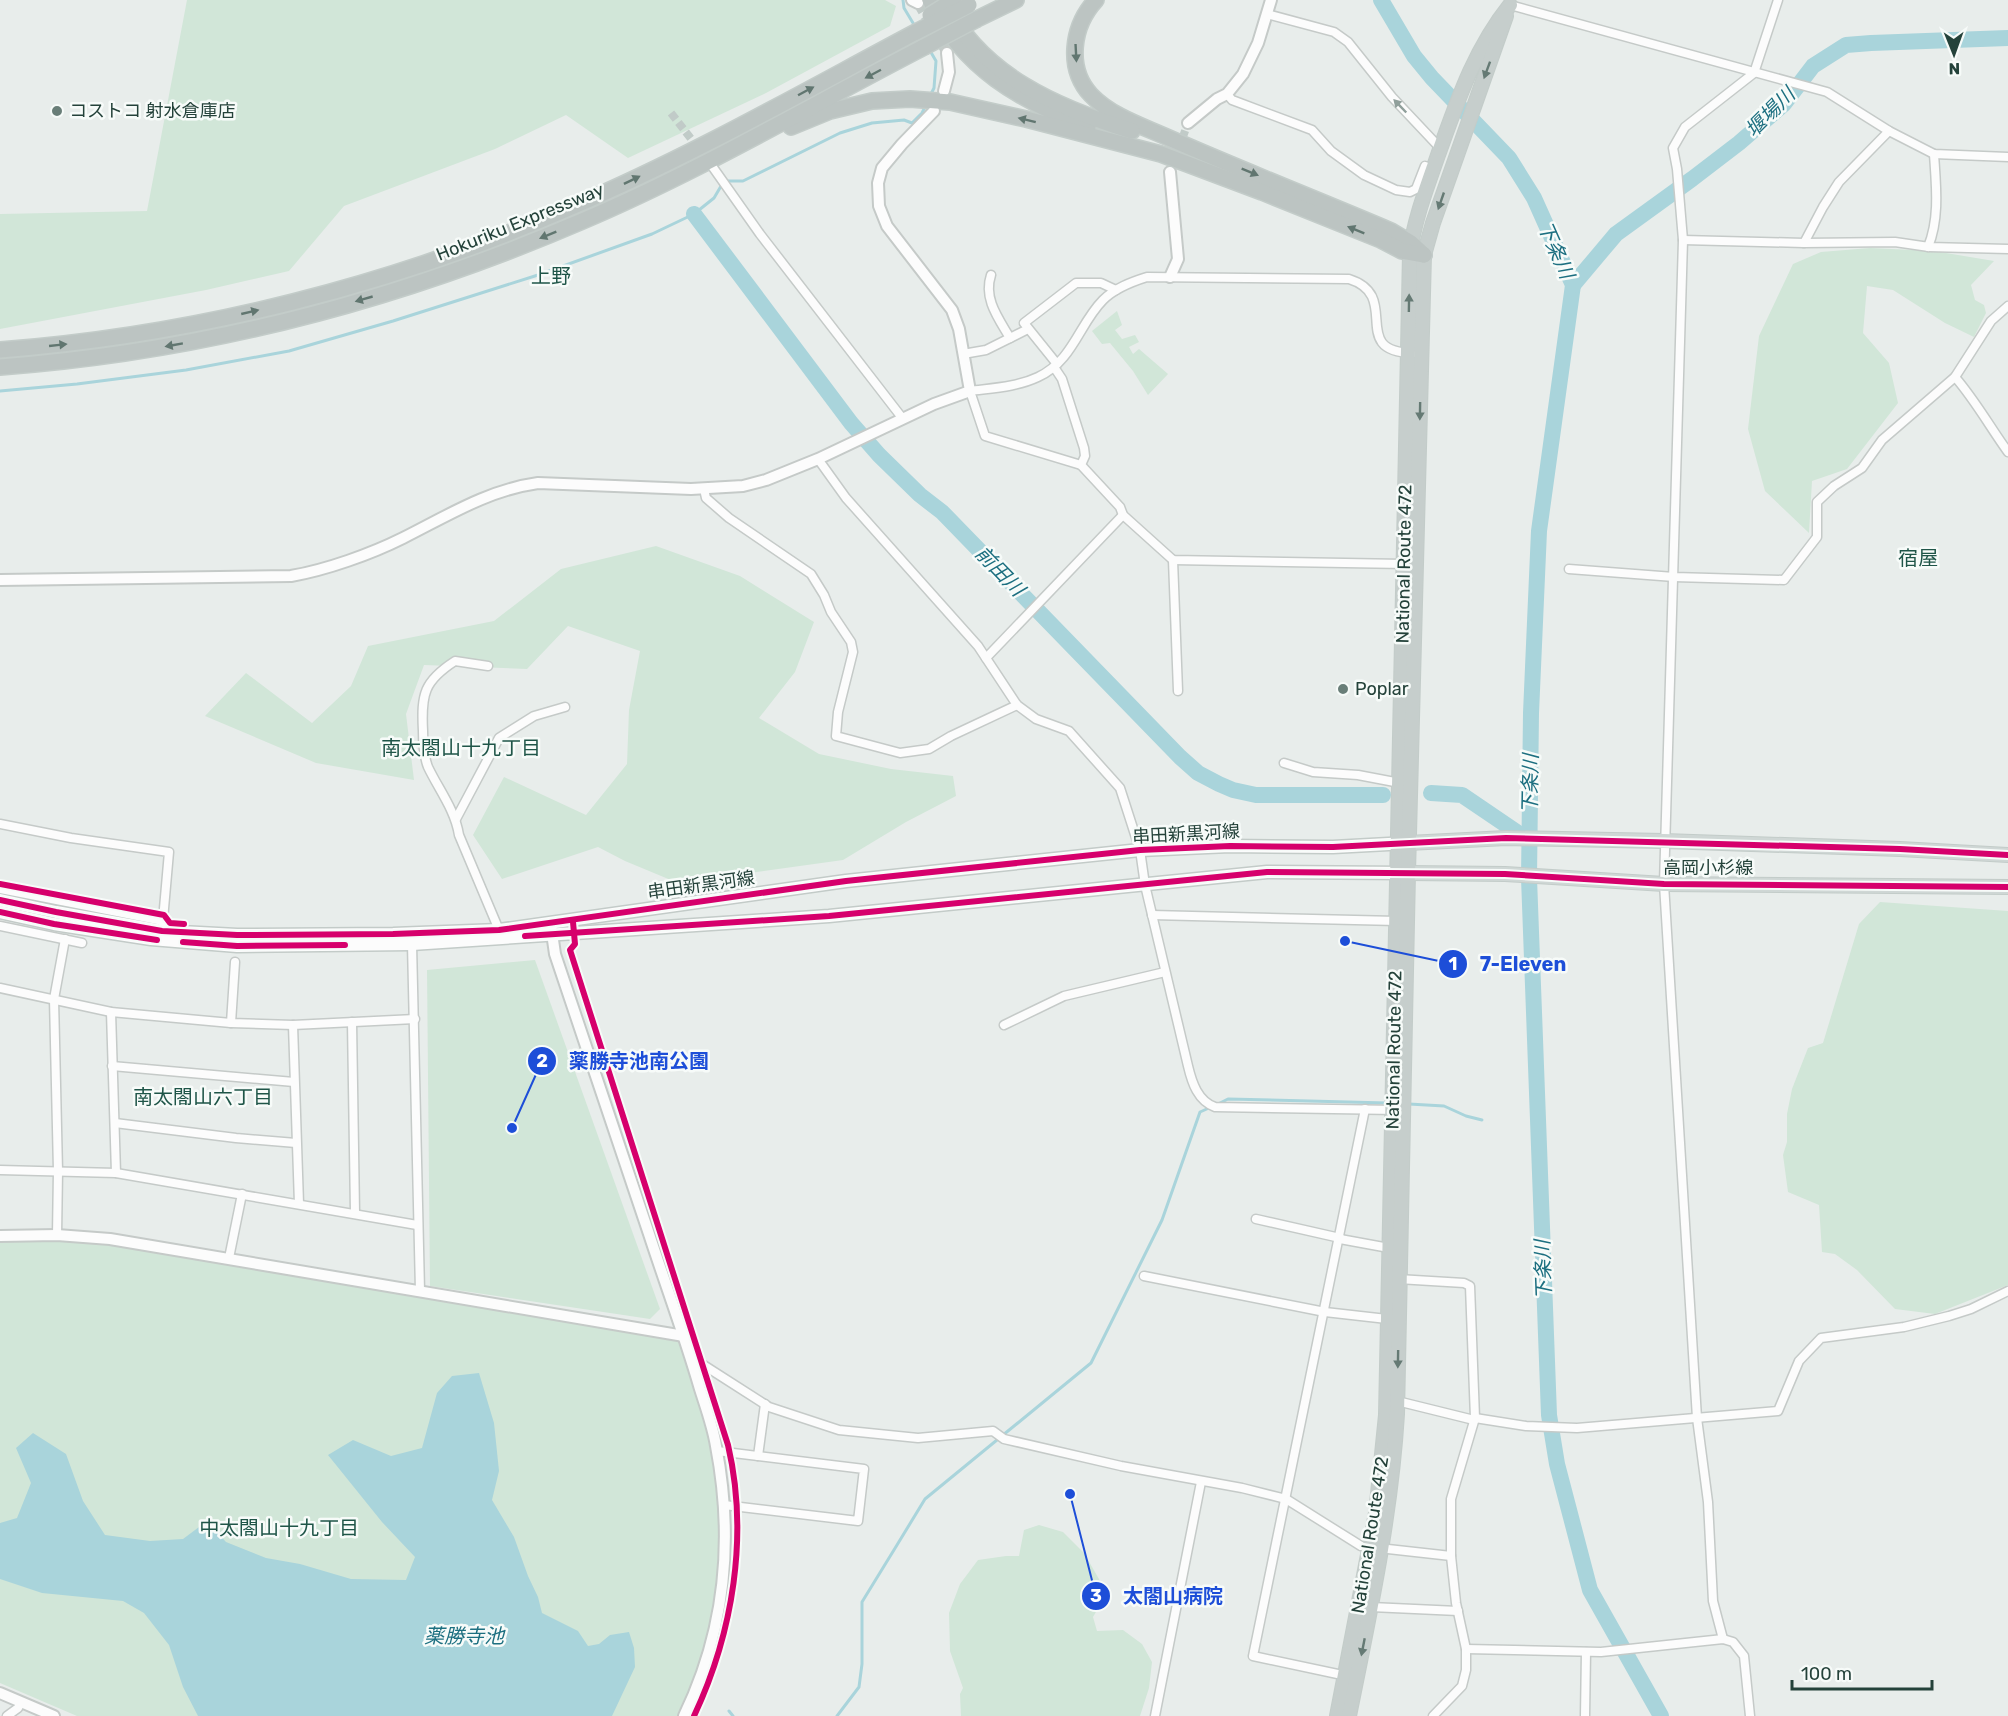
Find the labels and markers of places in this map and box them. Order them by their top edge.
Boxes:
place label: コストコ 射水倉庫店 [69,100,235,122]
marker: コストコ 射水倉庫店 [50,104,64,118]
place label: Poplar [1355,678,1409,700]
marker: Poplar [1336,682,1350,696]
callout: 7-Eleven [1438,945,1579,983]
callout: 薬勝寺池南公園 [527,1042,721,1080]
callout: 太閤山病院 [1081,1577,1235,1615]

